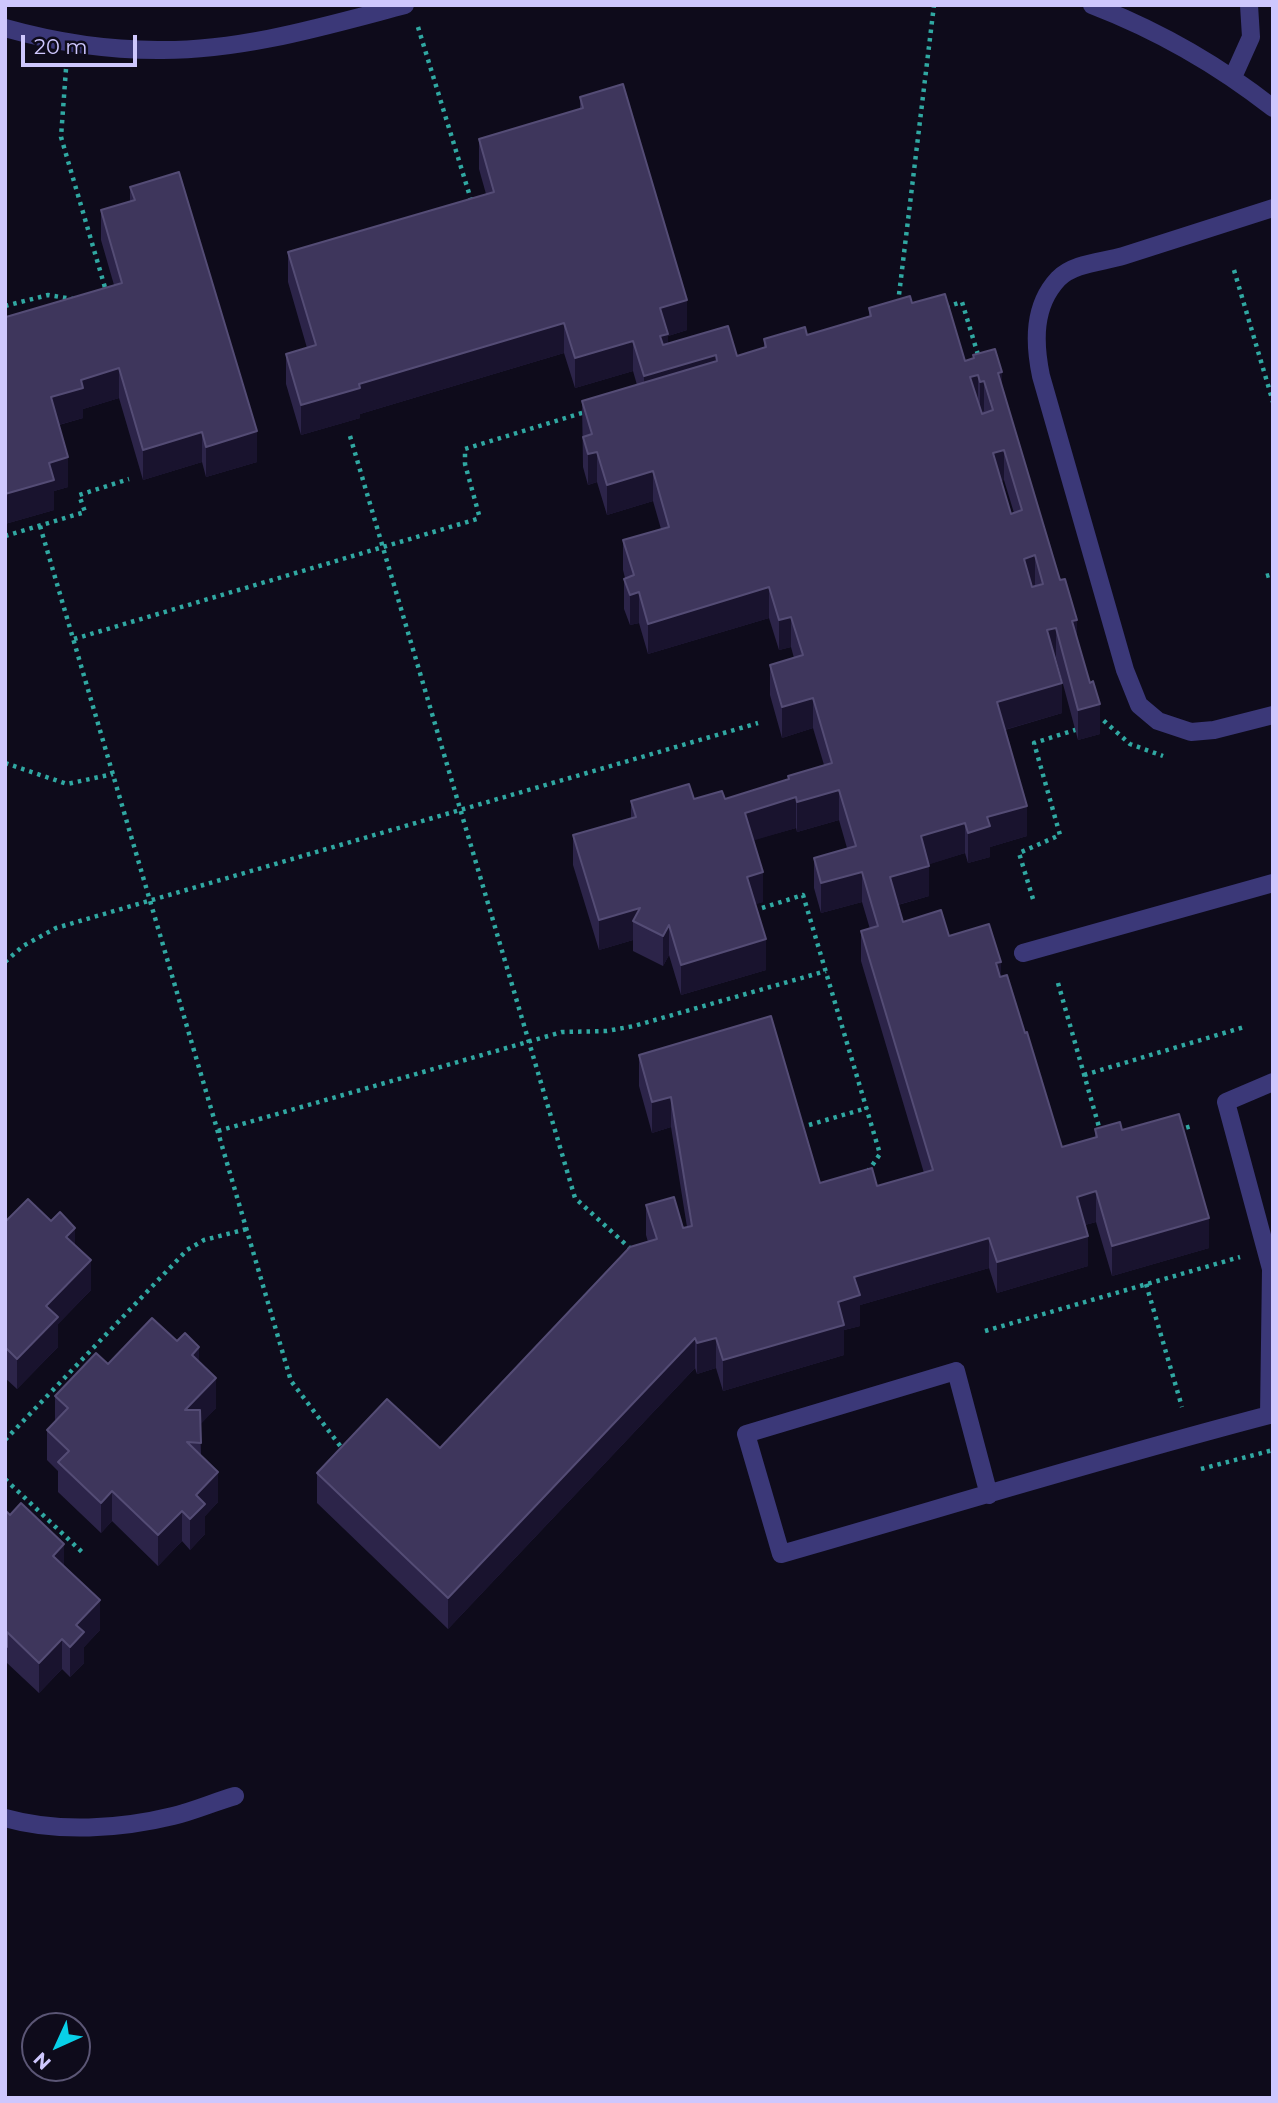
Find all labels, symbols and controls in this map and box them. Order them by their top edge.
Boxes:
scale bar [24,21,140,65]
text: 20 m [34,34,88,59]
north arrow [21,2012,91,2082]
text: N [29,2047,56,2074]

